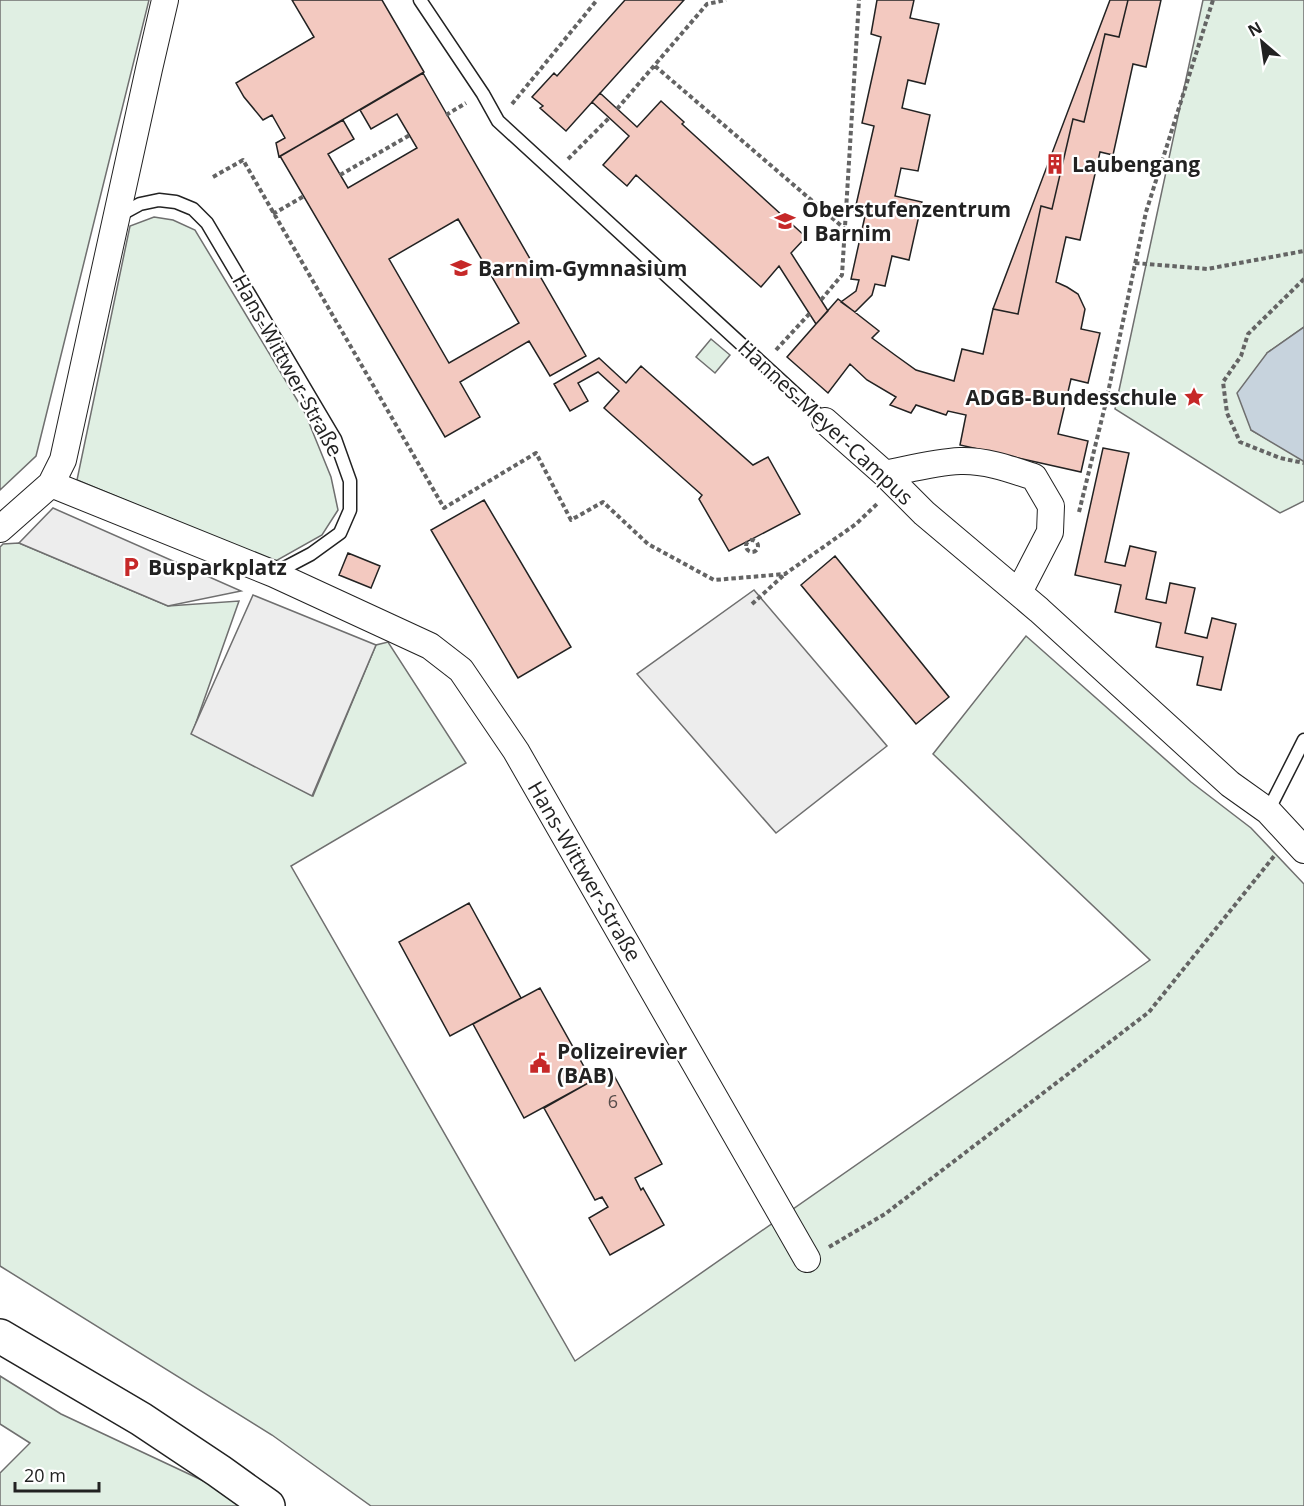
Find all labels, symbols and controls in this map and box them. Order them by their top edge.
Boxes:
north arrow [1232,12,1292,72]
text: N [1244,16,1266,42]
place label: Laubengang [1072,150,1200,178]
building icon: Laubengang [1043,152,1067,176]
place label: Oberstufenzentrum I Barnim [802,195,1011,247]
school or university icon: Oberstufenzentrum I Barnim [773,209,797,233]
place label: Barnim-Gymnasium [478,254,687,282]
school or university icon: Barnim-Gymnasium [449,256,473,280]
street label: Hans-Wittwer-Straße [226,269,350,461]
street label: Hannes-Meyer-Campus [732,333,920,511]
place label: ADGB-Bundesschule [965,383,1177,411]
place icon: ADGB-Bundesschule [1182,385,1206,409]
place label: Busparkplatz [148,553,287,581]
parking icon: Busparkplatz [119,555,143,579]
street label: Hans-Wittwer-Straße [522,776,648,966]
place label: Polizeirevier (BAB) [557,1037,688,1089]
public building icon: Polizeirevier (BAB) [528,1051,552,1075]
house number: 6 [608,1089,618,1113]
scale bar [15,1455,99,1493]
text: 20 m [24,1463,66,1487]

